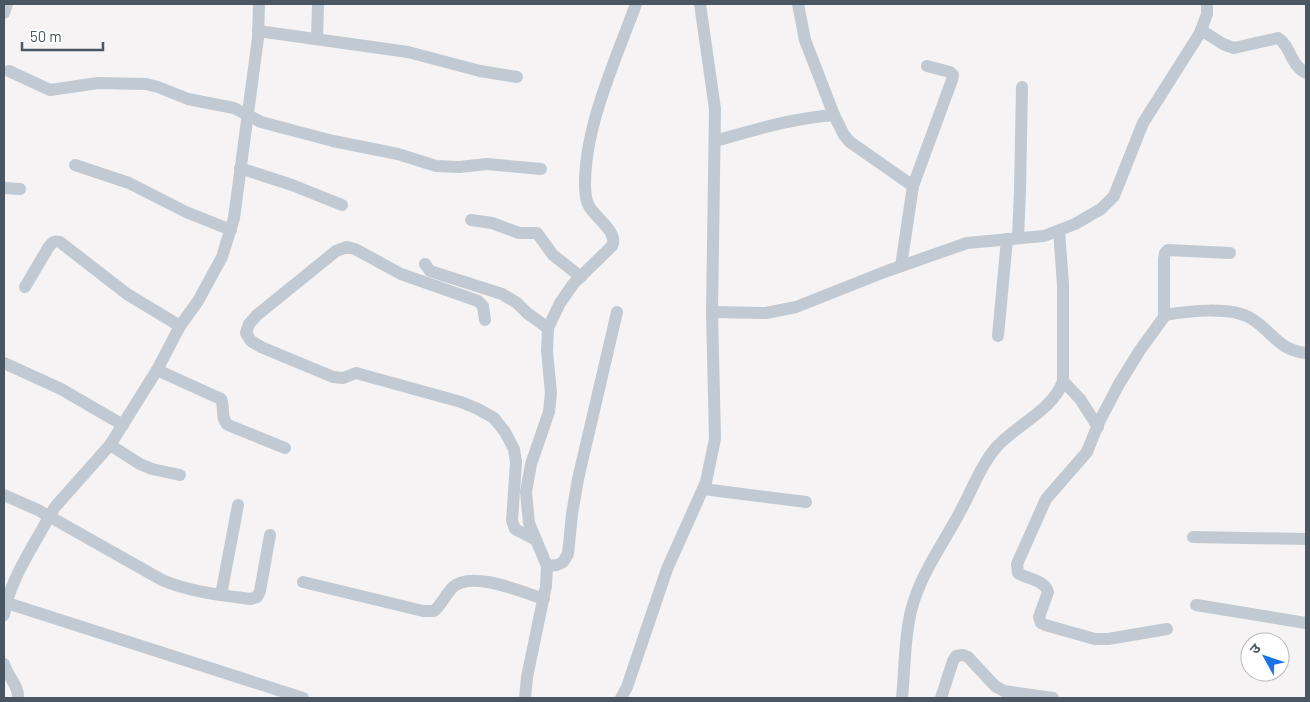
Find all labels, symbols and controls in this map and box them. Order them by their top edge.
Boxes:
scale bar [22,20,104,52]
text: 50 m [30,27,62,45]
north arrow [1240,632,1290,682]
text: उ [1246,639,1264,657]

